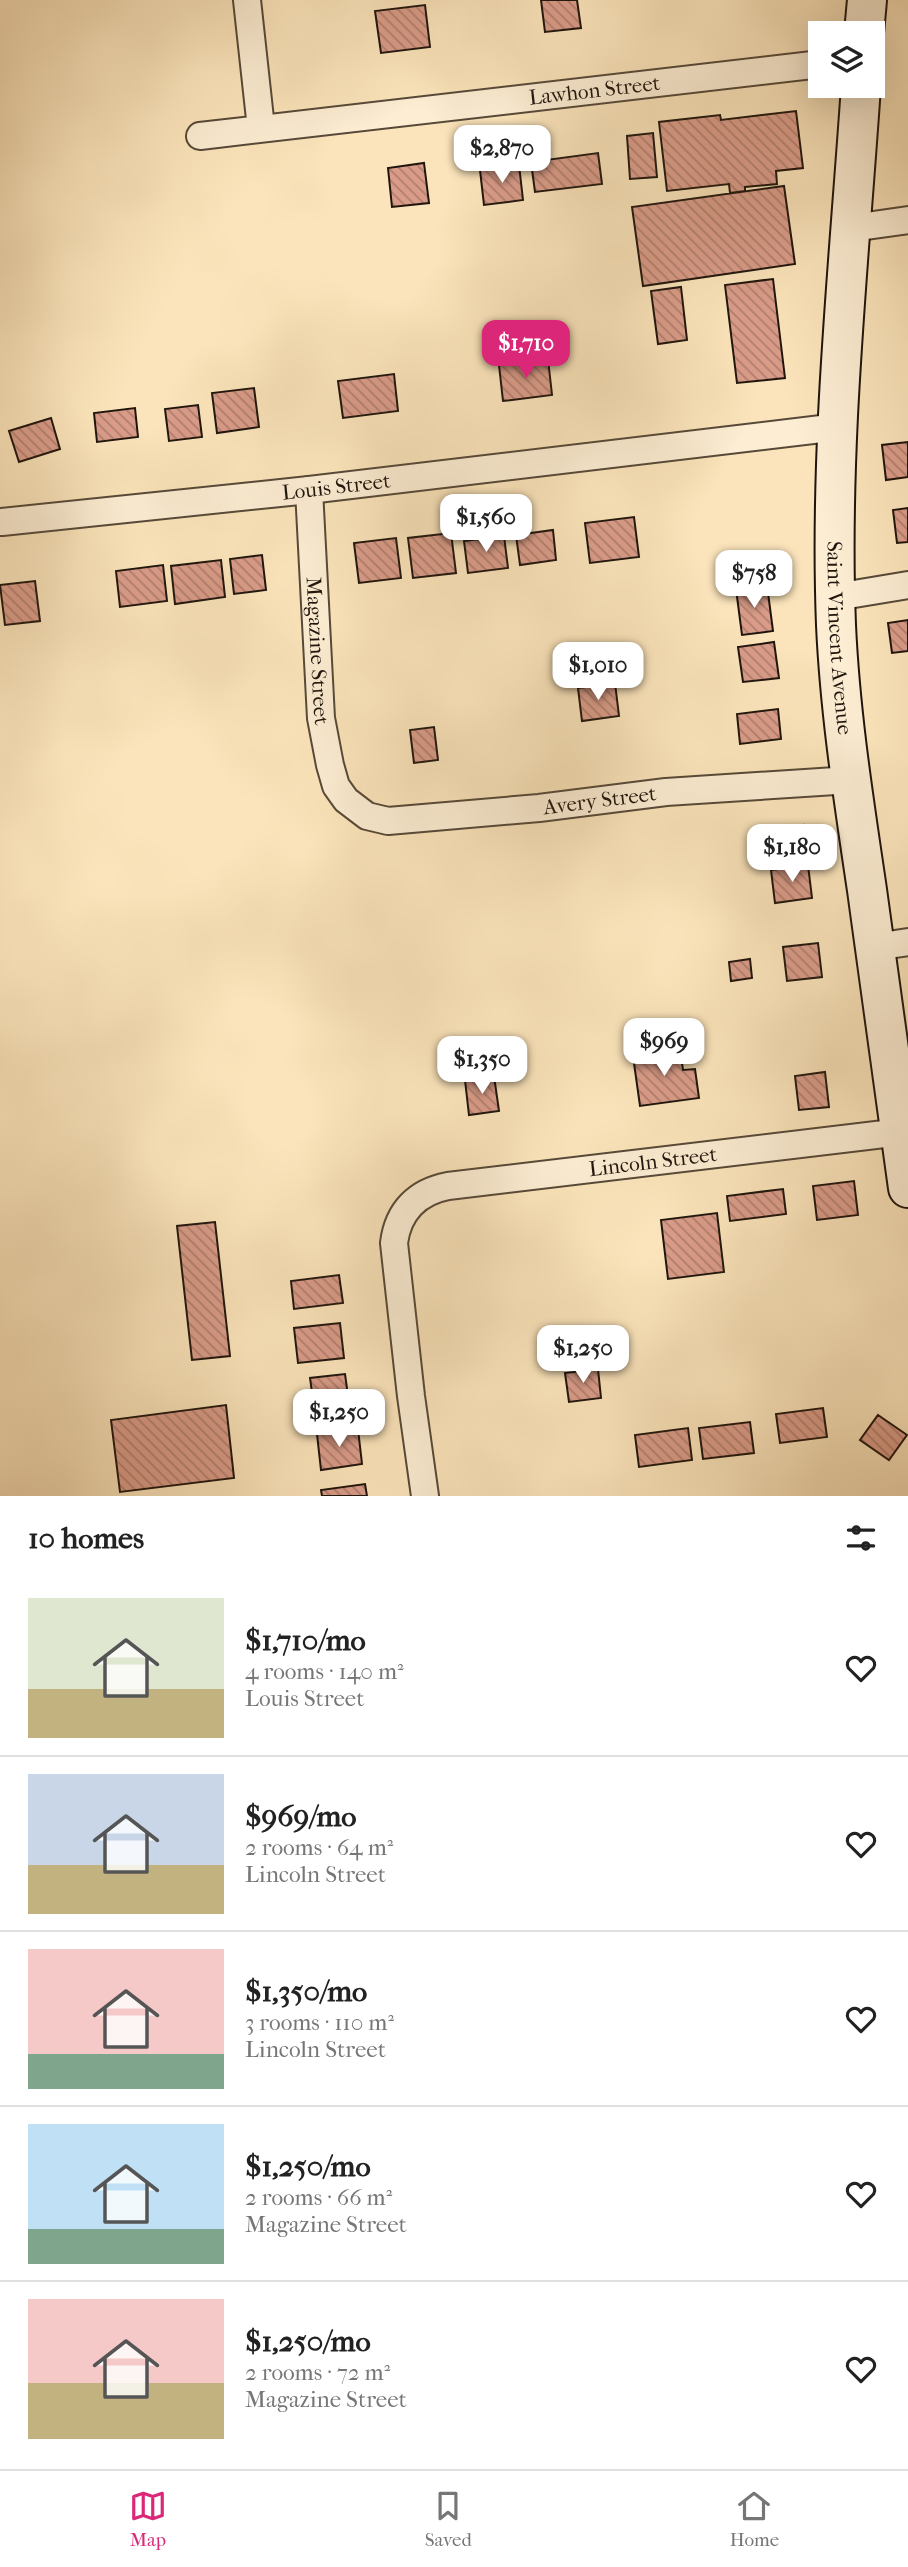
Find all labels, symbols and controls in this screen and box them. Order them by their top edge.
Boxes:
map controls [808,21,885,98]
button: layers [808,21,885,98]
street label: Lawhon Street [527,71,662,110]
pin: $2,870 [445,125,559,185]
text: $2,870 [470,134,534,161]
pin: $1,710 [469,320,583,380]
text: $1,710 [498,329,554,356]
street label: Louis Street [281,468,392,505]
pin: $1,560 [429,494,543,554]
text: $1,560 [456,503,516,530]
street label: Saint Vincent Avenue [823,541,857,736]
pin: $758 [713,550,795,610]
text: $758 [731,559,777,586]
street label: Magazine Street [302,576,334,727]
pin: $1,010 [541,642,655,702]
text: $1,010 [569,651,627,678]
street label: Avery Street [541,781,658,819]
pin: $1,180 [735,824,849,884]
text: $1,180 [763,833,821,860]
pin: $969 [623,1018,705,1078]
text: $969 [639,1027,689,1054]
pin: $1,350 [425,1036,539,1096]
text: $1,350 [453,1045,511,1072]
street label: Lincoln Street [588,1142,719,1181]
pin: $1,250 [526,1326,640,1385]
text: $1,250 [553,1334,613,1361]
pin: $1,250 [282,1390,396,1449]
text: $1,250 [309,1398,369,1425]
icon: filters [842,1519,880,1557]
text: 10 homes [28,1521,144,1556]
text: $1,710/mo [245,1623,366,1658]
icon: home [84,1626,168,1710]
icon: heart [842,1649,880,1687]
text: 4 rooms · 140 m² [245,1658,404,1685]
text: Louis Street [245,1685,364,1712]
text: $969/mo [245,1799,357,1834]
icon: home [84,1802,168,1886]
icon: heart [842,1825,880,1863]
text: 2 rooms · 64 m² [245,1834,393,1861]
text: Lincoln Street [245,1861,386,1888]
text: $1,350/mo [245,1974,367,2009]
icon: home [84,1977,168,2061]
icon: heart [842,2000,880,2038]
text: 3 rooms · 110 m² [245,2009,394,2036]
text: Lincoln Street [245,2036,386,2063]
text: $1,250/mo [245,2149,371,2184]
icon: home [84,2152,168,2236]
icon: heart [842,2175,880,2213]
text: 2 rooms · 66 m² [245,2184,392,2211]
text: Magazine Street [245,2211,407,2238]
text: $1,250/mo [245,2324,371,2359]
icon: home [84,2327,168,2411]
icon: heart [842,2350,880,2388]
text: 2 rooms · 72 m² [245,2359,390,2386]
text: Magazine Street [245,2386,407,2413]
tab: Map [129,2487,167,2551]
tab: Saved [425,2487,472,2551]
tab: Home [730,2487,779,2551]

